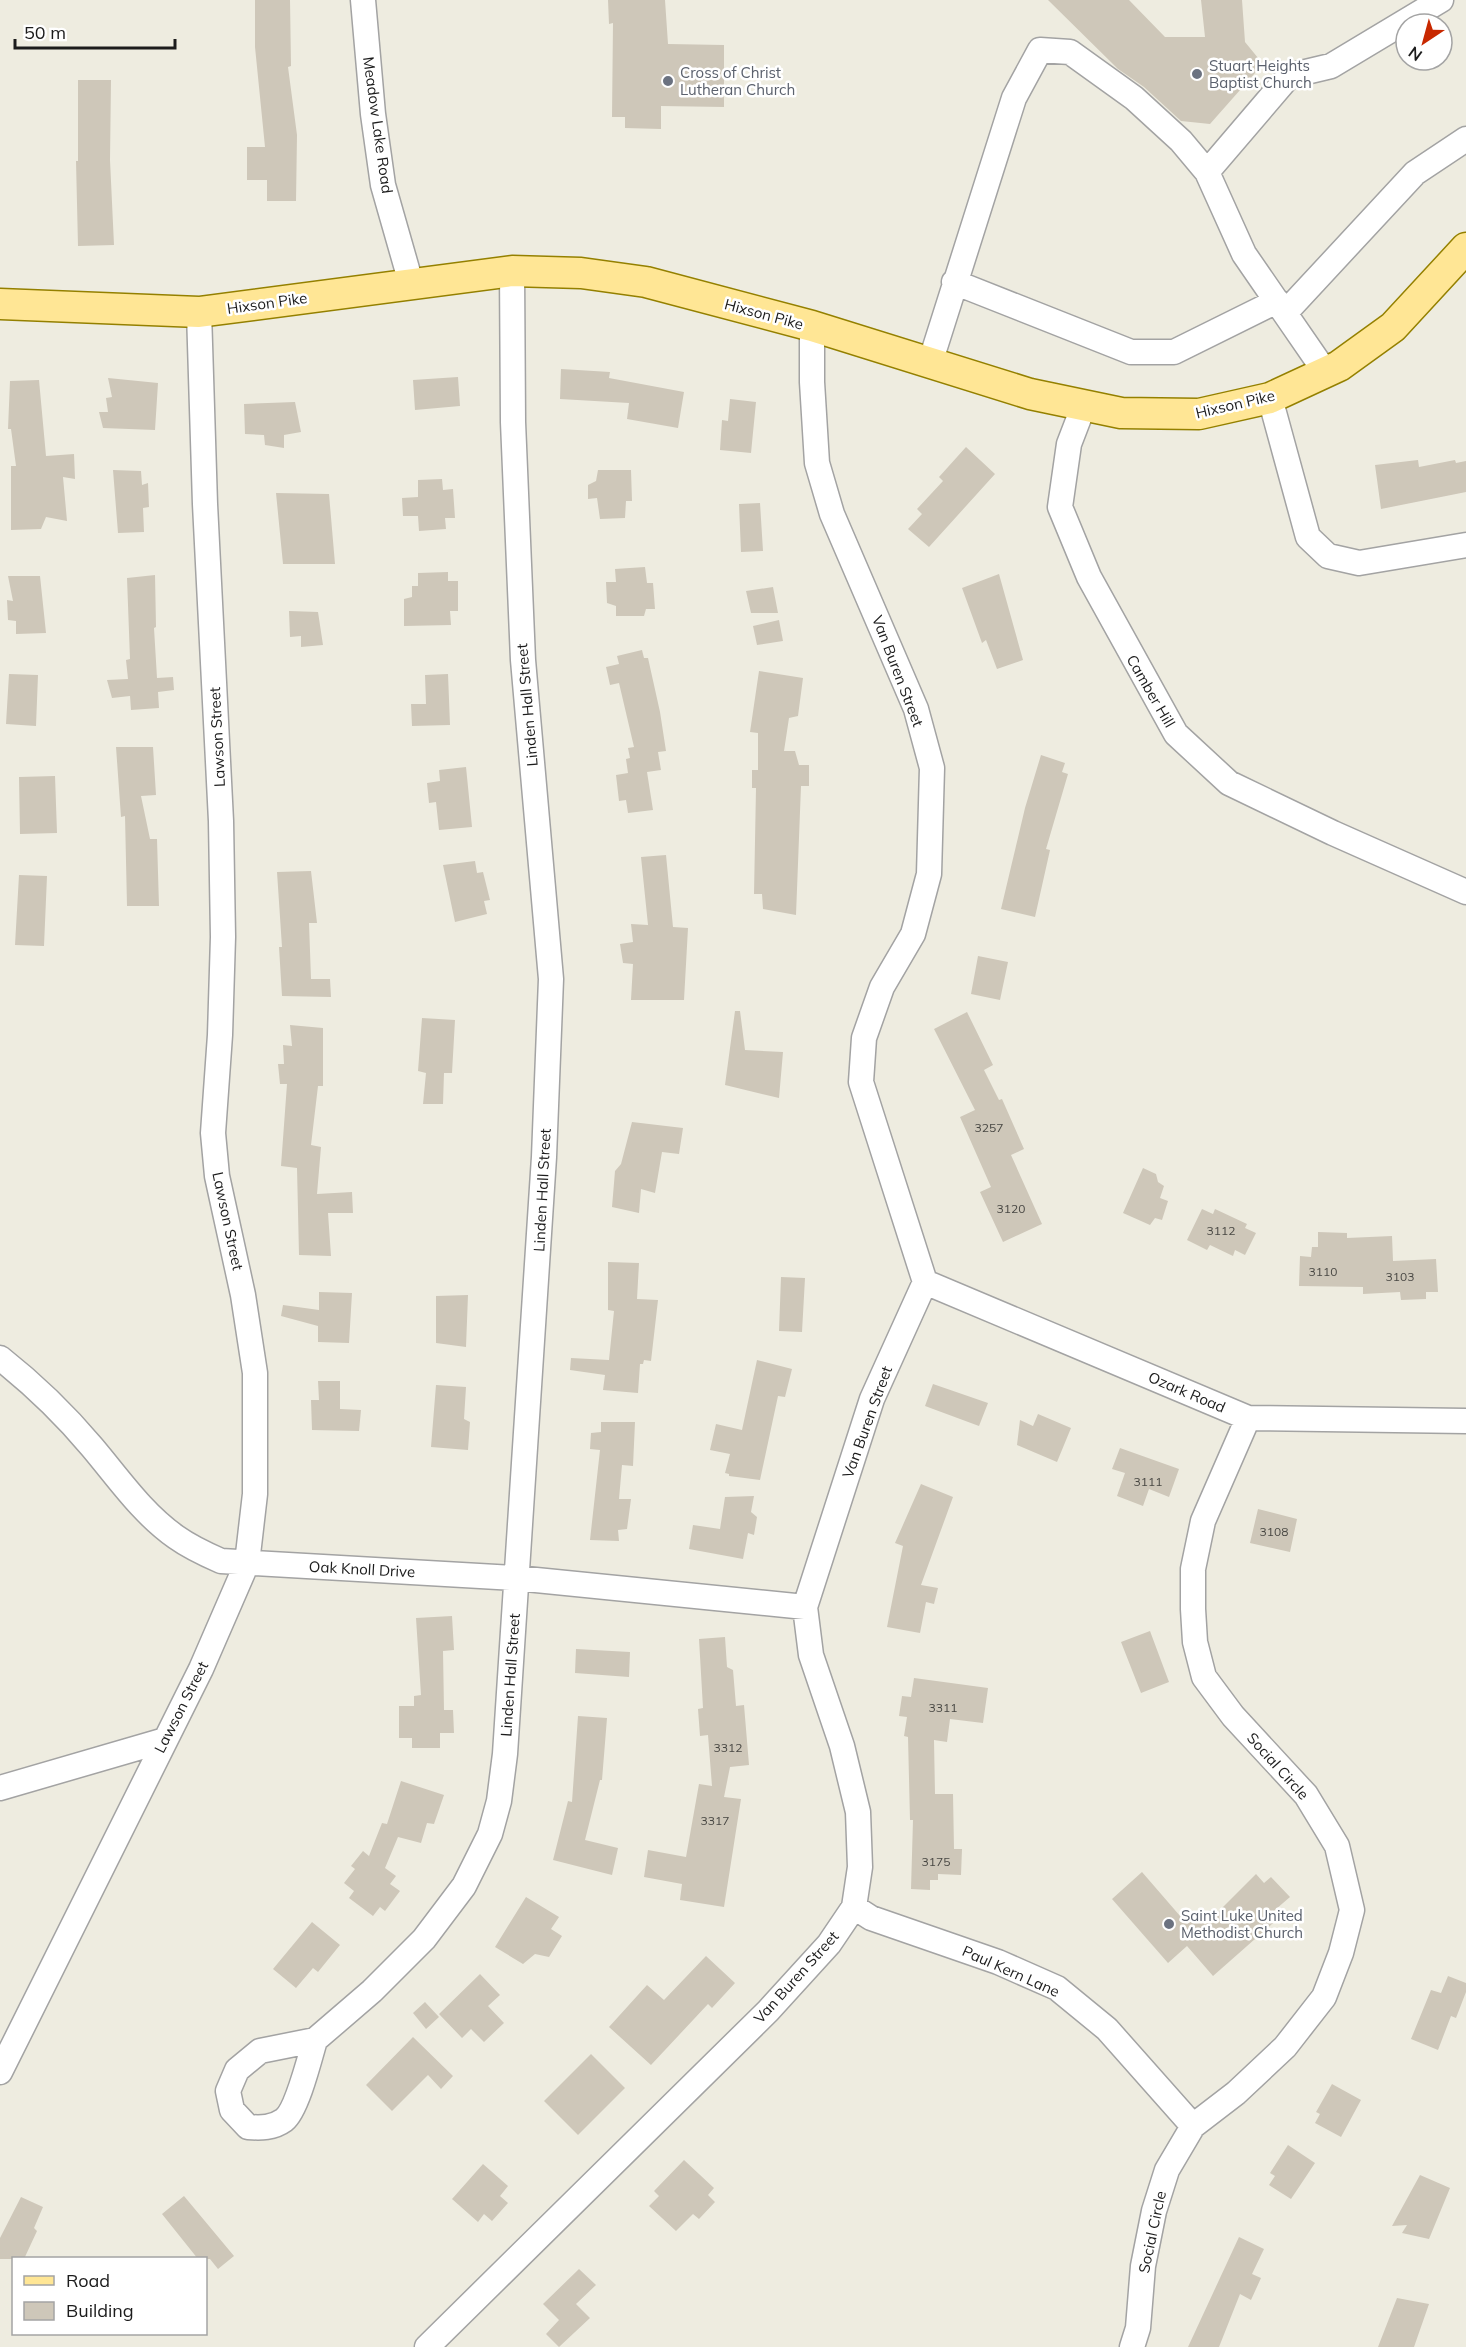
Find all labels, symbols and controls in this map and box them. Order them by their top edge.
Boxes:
scale bar [15,12,176,50]
north arrow [1394,12,1454,72]
text: 50 m [24,21,66,44]
text: N [1404,42,1426,66]
street label: Meadow Lake Road [359,55,397,195]
place label: Stuart Heights Baptist Church [1209,56,1312,92]
place label: Cross of Christ Lutheran Church [680,63,795,99]
marker: Stuart Heights Baptist Church [1190,67,1204,81]
marker: Cross of Christ Lutheran Church [661,74,675,88]
street label: Hixson Pike [226,288,308,318]
street label: Hixson Pike [723,294,805,334]
street label: Hixson Pike [1194,386,1276,422]
street label: Van Buren Street [868,613,928,729]
street label: Linden Hall Street [512,643,542,767]
street label: Camber Hill [1123,651,1179,731]
street label: Lawson Street [205,686,229,788]
house number: 3257 [975,1120,1003,1135]
street label: Linden Hall Street [529,1128,555,1252]
street label: Lawson Street [208,1170,248,1272]
house number: 3120 [997,1201,1025,1216]
house number: 3112 [1207,1223,1235,1238]
house number: 3110 [1309,1264,1337,1279]
house number: 3103 [1386,1269,1414,1284]
street label: Van Buren Street [838,1363,896,1481]
street label: Ozark Road [1145,1367,1229,1417]
house number: 3111 [1134,1474,1162,1489]
house number: 3108 [1260,1524,1288,1539]
street label: Oak Knoll Drive [308,1557,416,1581]
street label: Linden Hall Street [496,1613,524,1737]
street label: Lawson Street [150,1658,212,1756]
house number: 3311 [929,1700,957,1715]
street label: Social Circle [1243,1729,1313,1803]
house number: 3312 [714,1740,742,1755]
house number: 3317 [701,1813,729,1828]
house number: 3175 [922,1854,950,1869]
place label: Saint Luke United Methodist Church [1181,1906,1303,1942]
marker: Saint Luke United Methodist Church [1162,1917,1176,1931]
street label: Van Buren Street [750,1927,842,2027]
street label: Paul Kern Lane [959,1941,1063,2001]
street label: Social Circle [1134,2189,1170,2275]
legend [12,2257,207,2335]
text: Road [66,2269,110,2292]
text: Building [66,2299,134,2322]

